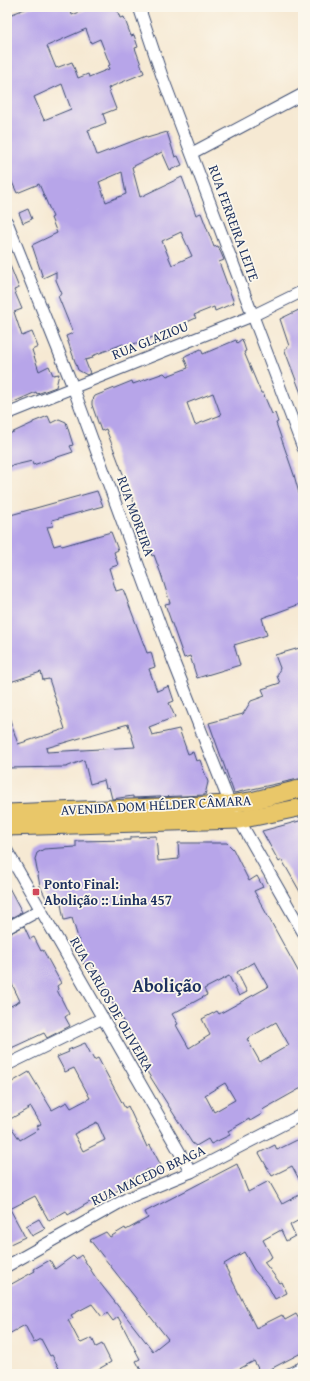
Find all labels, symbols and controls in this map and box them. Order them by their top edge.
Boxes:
street label: RUA FERREIRA LEITE [204,162,264,284]
street label: RUA GLAZIOU [109,316,191,364]
street label: RUA MOREIRA [112,473,160,559]
street label: AVENIDA DOM HÉLDER CÂMARA [60,790,252,820]
place label: Ponto Final: Abolição :: Linha 457 [44,874,172,910]
marker: Ponto Final: Abolição :: Linha 457 [31,887,41,897]
street label: RUA CARLOS DE OLIVEIRA [65,933,159,1076]
district label: Abolição [132,972,202,999]
street label: RUA MACEDO BRAGA [88,1140,209,1210]

